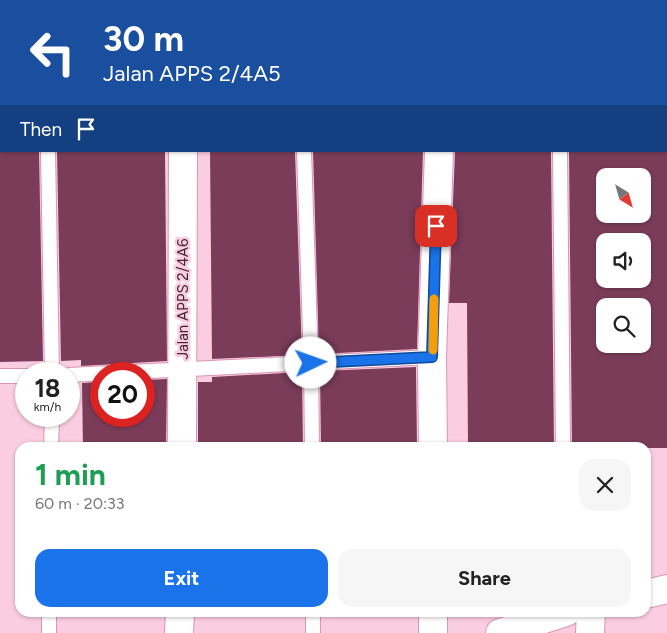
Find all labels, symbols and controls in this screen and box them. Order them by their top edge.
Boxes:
text: 30 m [103,18,184,60]
icon: left [20,20,85,85]
text: Jalan APPS 2/4A5 [103,60,281,87]
icon: arrive [72,115,100,143]
text: Then [20,118,62,141]
north arrow [596,168,651,222]
map controls [596,168,651,353]
pin [415,205,457,247]
icon: arrive [422,212,450,240]
button: sound [596,233,651,288]
street label: Jalan APPS 2/4A6 [174,238,192,360]
button: search [596,298,651,353]
position arrow [284,336,336,388]
speed limit sign: 20 [90,362,155,427]
text: 18 [35,373,60,403]
text: km/h [34,400,61,414]
text: 1 min [35,456,106,493]
button: close [579,459,631,511]
text: 60 m · 20:33 [35,494,125,513]
button: Exit [35,549,328,607]
button: Share [338,549,631,607]

